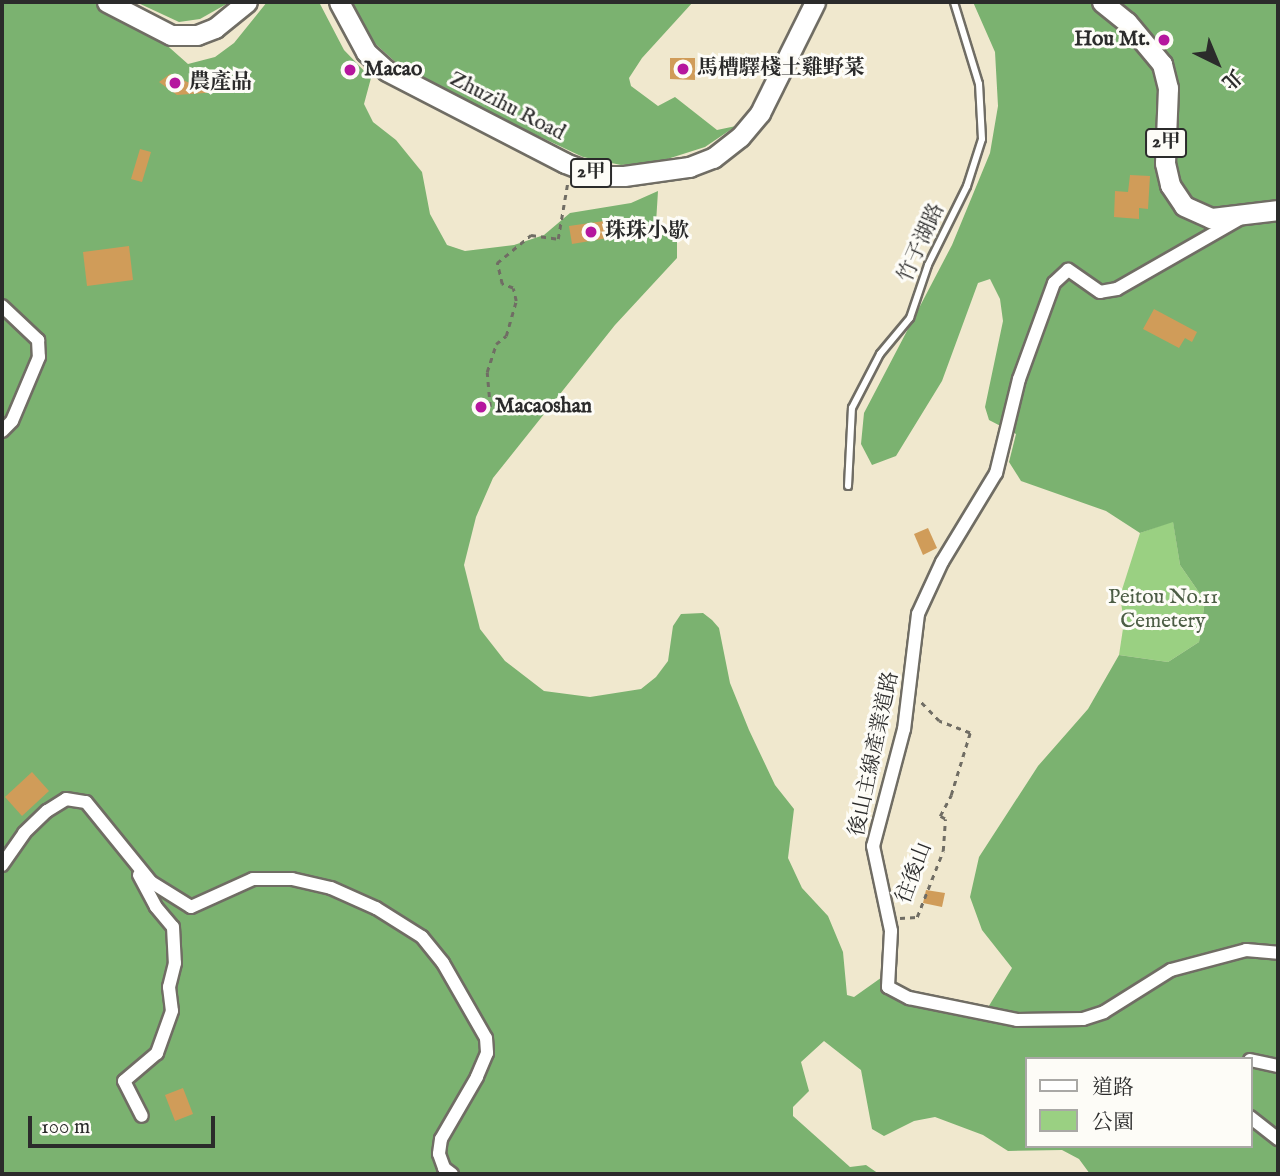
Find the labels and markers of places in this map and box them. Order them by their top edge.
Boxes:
place label: Hou Mt. [1074,27,1150,53]
marker: Hou Mt. [1156,32,1172,48]
place label: 馬槽驛棧土雞野菜 [697,56,865,82]
place label: Macao [364,57,422,83]
marker: 馬槽驛棧土雞野菜 [675,61,691,77]
marker: Macao [342,62,358,78]
place label: 農產品 [189,70,252,96]
marker: 農產品 [167,75,183,91]
place label: 珠珠小歇 [605,219,689,245]
marker: 珠珠小歇 [583,224,599,240]
place label: Macaoshan [495,394,592,420]
marker: Macaoshan [473,399,489,415]

